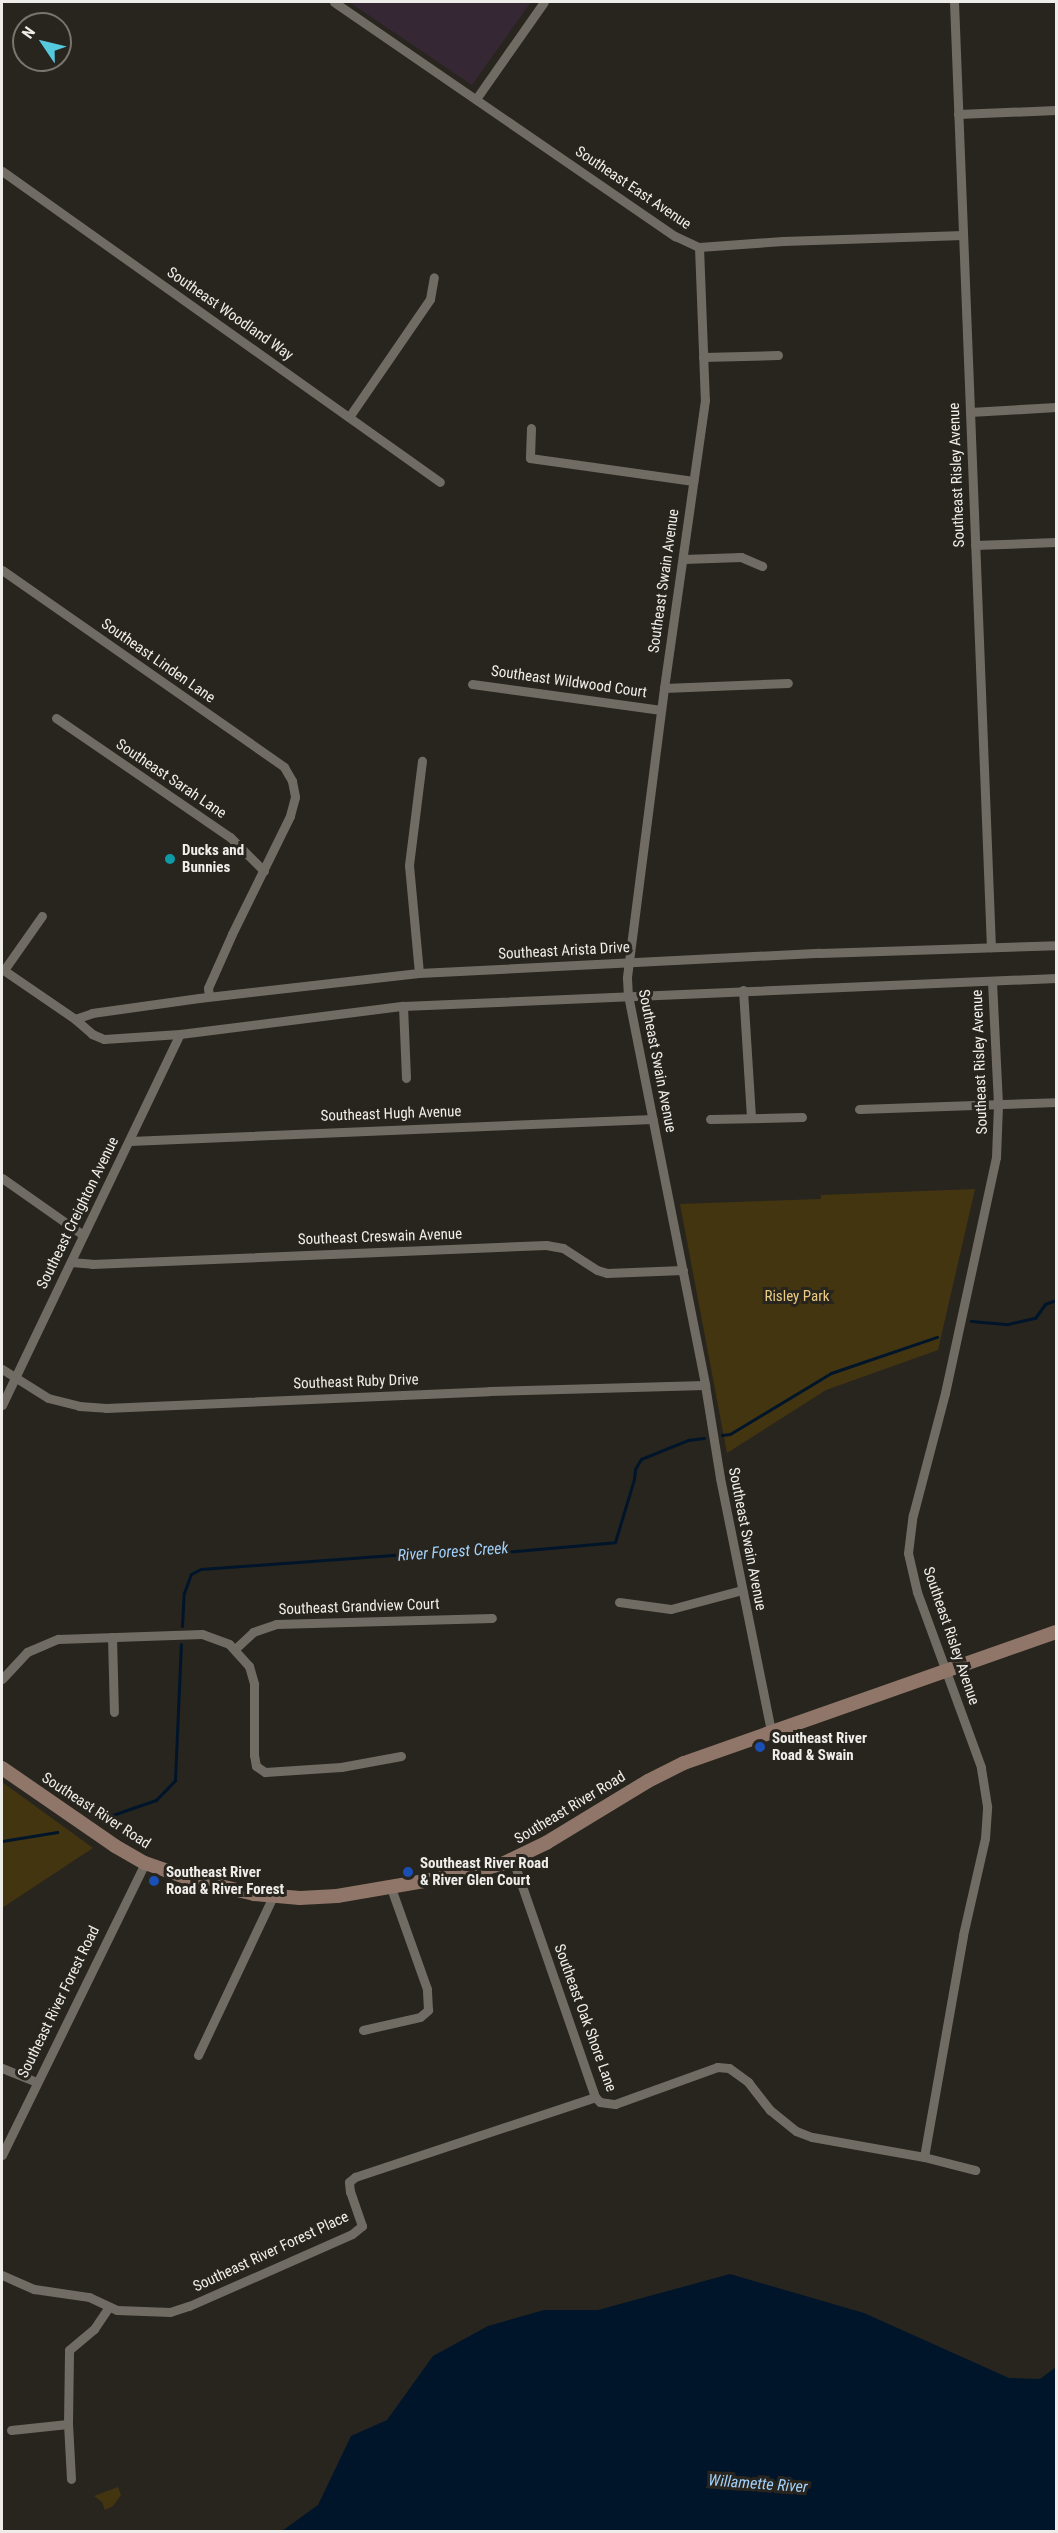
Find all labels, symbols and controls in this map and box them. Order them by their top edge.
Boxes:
north arrow [12,12,72,72]
text: N [18,23,39,42]
street label: Southeast East Avenue [572,143,694,233]
street label: Southeast Woodland Way [163,264,297,364]
street label: Southeast Risley Avenue [945,402,969,548]
street label: Southeast Swain Avenue [645,508,683,654]
street label: Southeast Linden Lane [98,615,218,707]
street label: Southeast Wildwood Court [490,662,648,702]
street label: Southeast Sarah Lane [113,735,229,823]
place label: Ducks and Bunnies [182,841,244,876]
marker: Ducks and Bunnies [163,852,177,866]
street label: Southeast Arista Drive [498,939,630,963]
street label: Southeast Swain Avenue [634,988,680,1134]
street label: Southeast Risley Avenue [968,989,992,1135]
street label: Southeast Hugh Avenue [320,1103,462,1125]
street label: Southeast Creighton Avenue [33,1134,123,1292]
street label: Southeast Creswain Avenue [298,1225,462,1249]
park label: Risley Park [764,1288,830,1306]
street label: Southeast Ruby Drive [293,1371,419,1393]
street label: Southeast Swain Avenue [724,1466,770,1612]
water label: River Forest Creek [397,1539,509,1565]
street label: Southeast Risley Avenue [919,1565,983,1707]
street label: Southeast Grandview Court [278,1595,440,1619]
place label: Southeast River Road & Swain [772,1729,867,1764]
marker: Southeast River Road & Swain [753,1740,767,1754]
street label: Southeast River Road [511,1768,629,1848]
street label: Southeast River Road [38,1769,154,1853]
place label: Southeast River Road & River Glen Court [420,1854,549,1889]
place label: Southeast River Road & River Forest [166,1863,284,1898]
marker: Southeast River Road & River Glen Court [401,1865,415,1879]
marker: Southeast River Road & River Forest [147,1874,161,1888]
street label: Southeast River Forest Road [14,1923,104,2081]
street label: Southeast Oak Shore Lane [550,1942,620,2094]
street label: Southeast River Forest Place [190,2208,352,2296]
water label: Willamette River [708,2471,808,2497]

